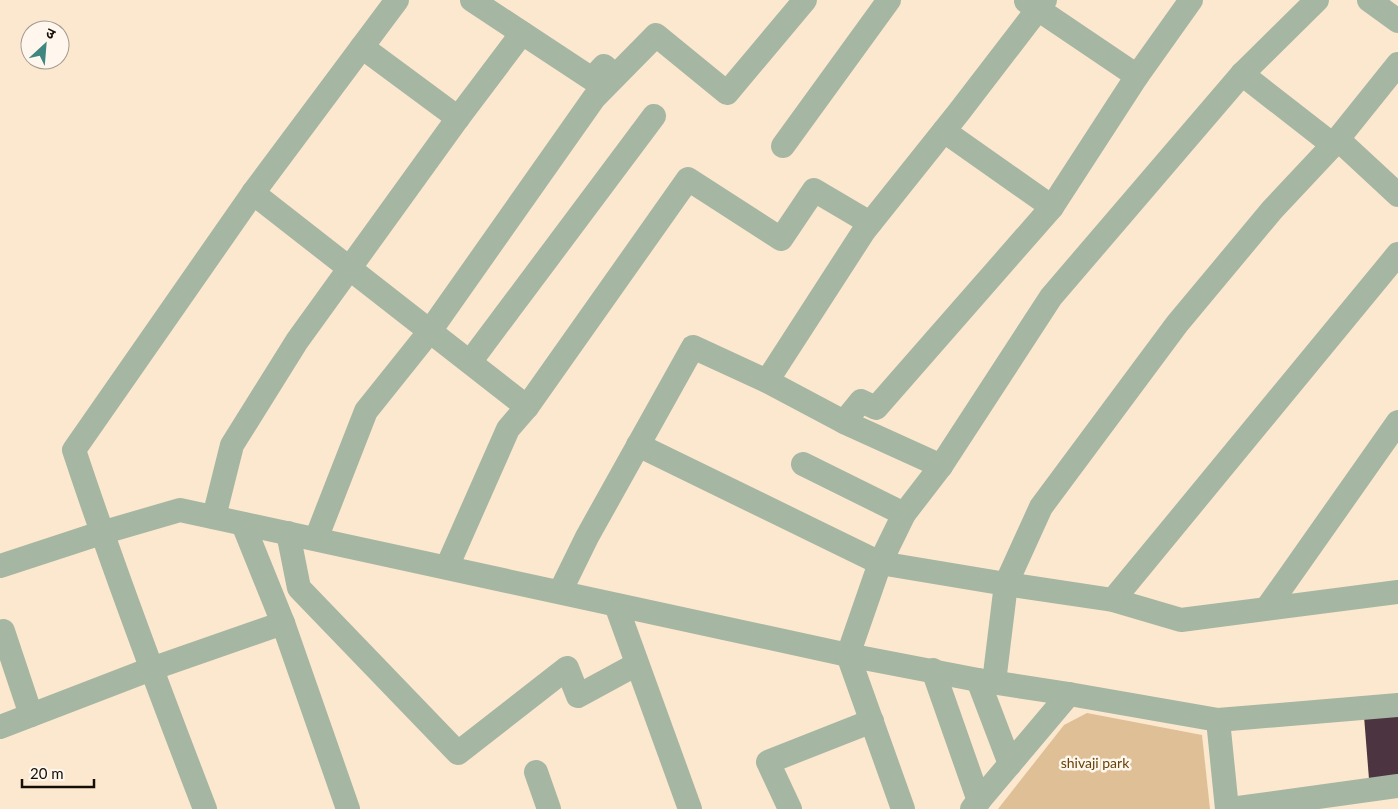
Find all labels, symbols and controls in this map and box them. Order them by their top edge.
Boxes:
north arrow [20,20,70,70]
text: उ [44,23,59,43]
park label: shivaji park [1061,754,1130,771]
scale bar [22,756,95,788]
text: 20 m [30,764,64,782]

